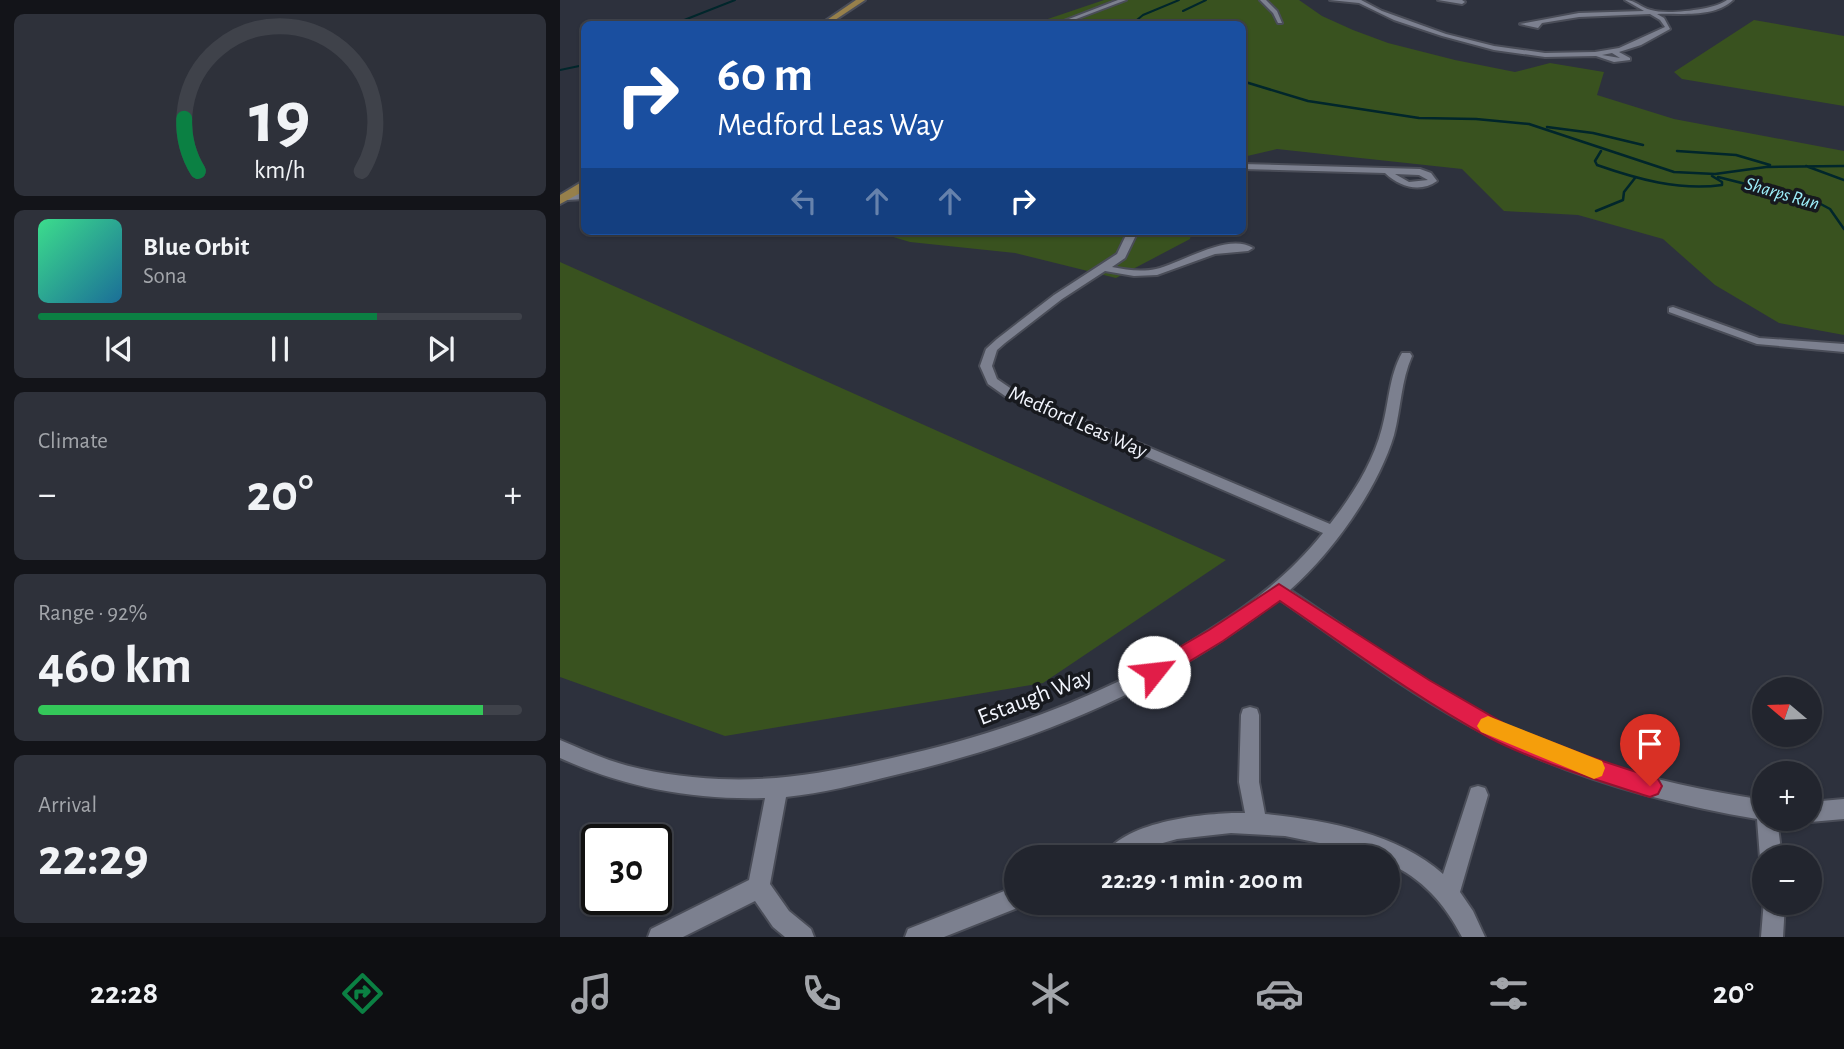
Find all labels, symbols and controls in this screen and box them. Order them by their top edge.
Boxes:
icon: right [602,49,693,140]
text: 60 m [717,51,813,100]
text: 19 [249,83,311,156]
text: Medford Leas Way [717,109,944,141]
text: km/h [254,158,306,183]
water label: Sharps Run [1743,174,1821,214]
icon: left [785,182,823,220]
icon: ahead [858,182,896,220]
icon: ahead [931,182,969,220]
icon: right [1004,182,1042,220]
text: Blue Orbit [143,234,249,260]
text: Sona [143,265,187,288]
icon: previous [100,330,138,368]
icon: pause [261,330,299,368]
icon: next [422,330,460,368]
street label: Medford Leas Way [1006,382,1150,462]
text: Climate [38,430,108,453]
text: 20° [247,468,313,520]
text: − [38,476,56,514]
text: + [504,476,522,514]
text: Range · 92% [38,602,147,625]
position arrow [1117,635,1191,709]
text: 460 km [38,640,192,692]
street label: Estaugh Way [974,664,1096,730]
north arrow [1752,677,1822,747]
map controls [1752,677,1822,915]
pin [1620,714,1680,786]
icon: arrive [1631,725,1669,763]
button: + [1752,761,1822,831]
text: Arrival [38,794,97,817]
speed limit sign: 30 [581,824,672,915]
text: 22:29 [38,832,149,884]
button: − [1752,845,1822,915]
text: 22:29 · 1 min · 200 m [1101,867,1303,893]
icon: directions [338,969,387,1018]
icon: music [567,969,616,1018]
icon: phone [797,969,846,1018]
icon: climate [1026,969,1075,1018]
icon: car [1255,969,1304,1018]
icon: filters [1484,969,1533,1018]
text: 22:28 [90,977,158,1009]
text: 20° [1713,977,1754,1009]

